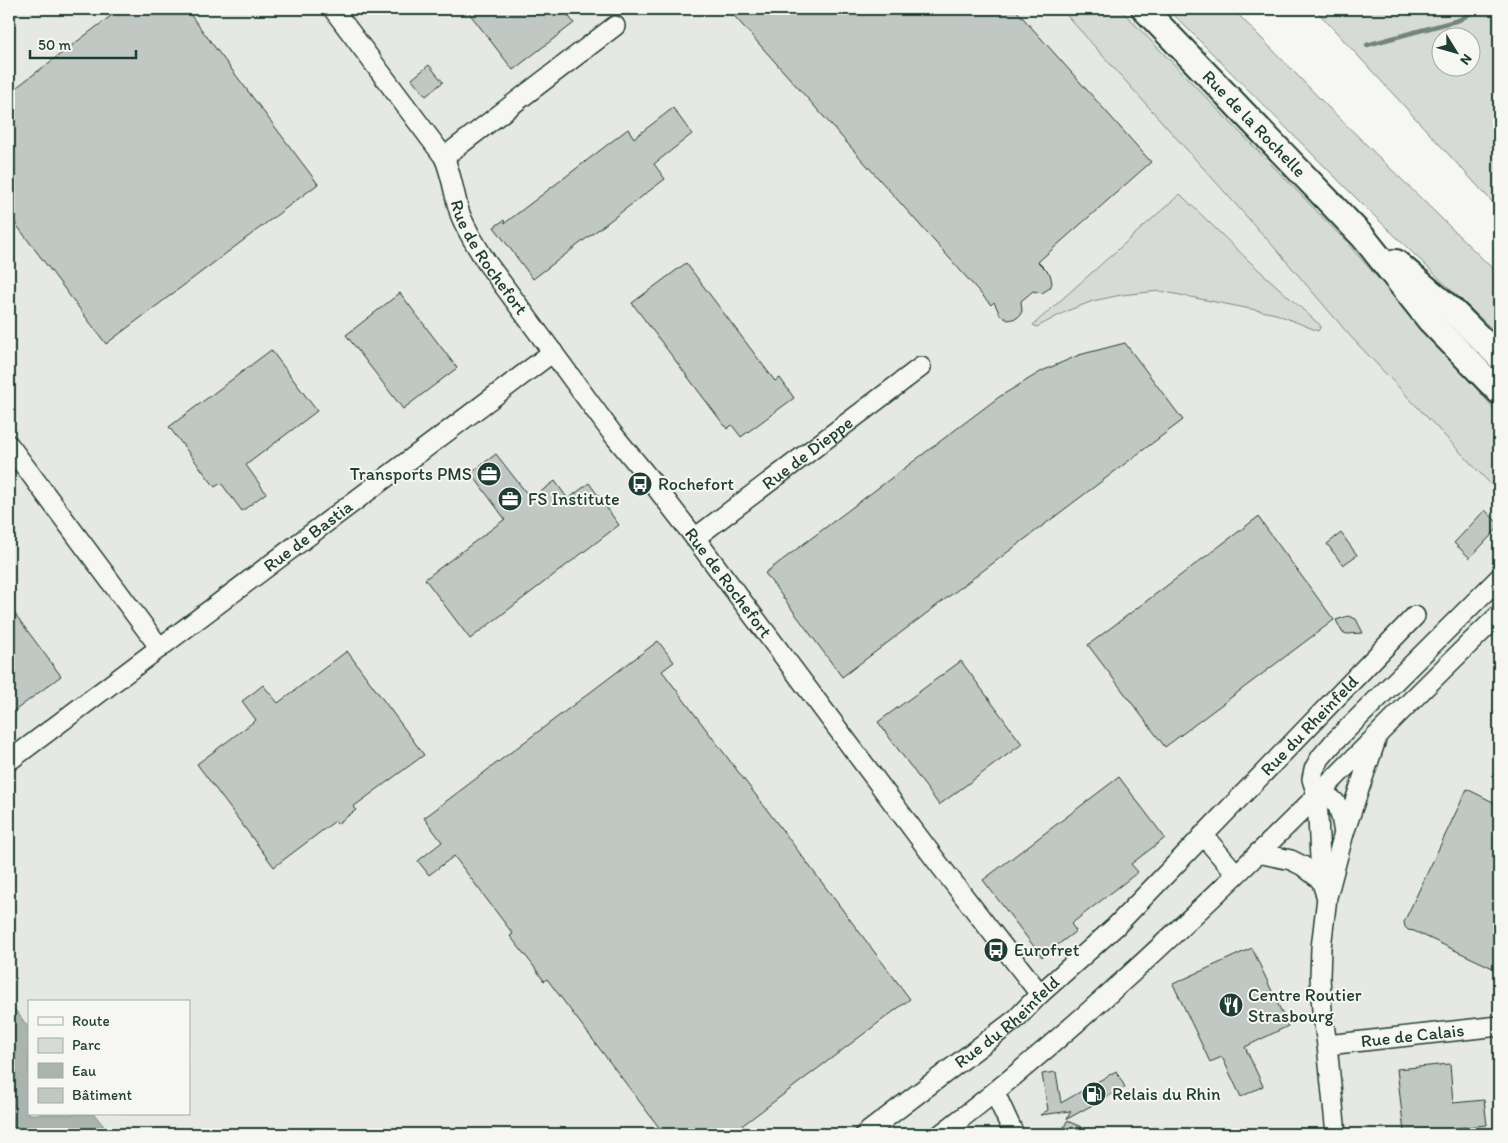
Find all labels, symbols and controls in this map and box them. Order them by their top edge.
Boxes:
scale bar [30,28,136,60]
north arrow [1430,28,1480,78]
text: 50 m [38,36,71,54]
text: N [1456,51,1476,68]
street label: Rue de la Rochelle [1198,65,1311,182]
street label: Rue de Rochefort [446,197,533,319]
street label: Rue de Dieppe [758,411,857,494]
office icon: Transports PMS [476,461,502,487]
place label: Transports PMS [350,463,472,485]
bus stop icon: Rochefort [627,471,653,497]
place label: Rochefort [658,473,734,495]
office icon: FS Institute [497,486,523,512]
place label: FS Institute [528,488,620,510]
street label: Rue de Bastia [259,495,357,577]
street label: Rue de Rochefort [680,523,777,642]
street label: Rue du Rheinfeld [1256,670,1363,780]
bus stop icon: Eurofret [983,937,1009,963]
place label: Eurofret [1014,939,1080,961]
street label: Rue du Rheinfeld [950,971,1064,1073]
place label: Centre Routier Strasbourg [1248,984,1362,1027]
restaurant icon: Centre Routier Strasbourg [1218,992,1244,1018]
legend [28,1000,190,1116]
text: Route [72,1012,110,1030]
street label: Rue de Calais [1360,1019,1465,1052]
text: Parc [72,1036,101,1054]
text: Eau [72,1062,96,1080]
fuel station icon: Relais du Rhin [1081,1081,1107,1107]
place label: Relais du Rhin [1112,1083,1221,1105]
text: Bâtiment [72,1086,133,1104]

